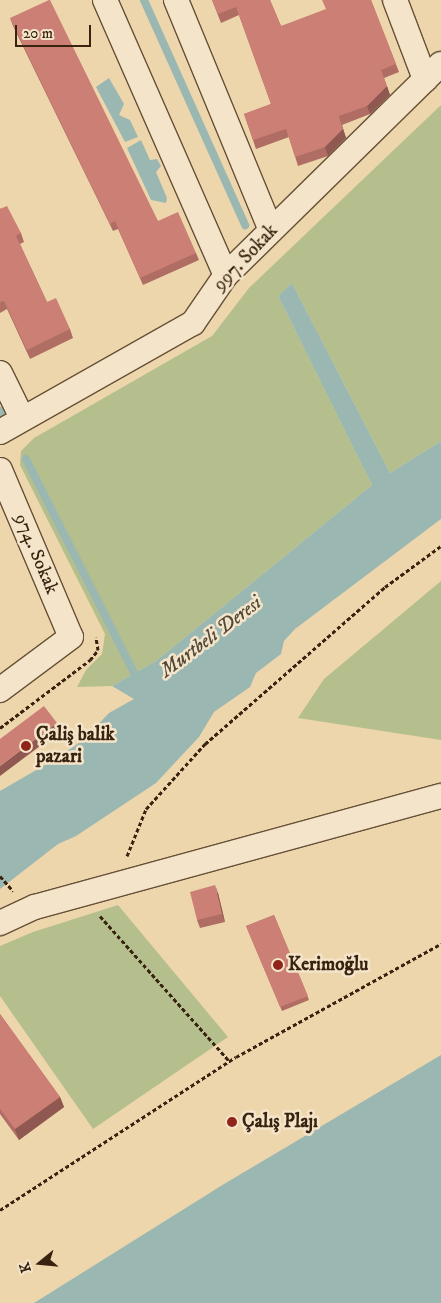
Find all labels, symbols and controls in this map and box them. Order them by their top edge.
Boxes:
scale bar [18,15,94,47]
text: 20 m [23,24,53,43]
street label: 997. Sokak [209,220,283,296]
street label: 974. Sokak [9,510,63,598]
water label: Murtbeli Deresi [156,591,266,683]
place label: Çaliş balik pazari [36,724,115,768]
marker: Çaliş balik pazari [20,740,32,752]
place label: Kerimoğlu [288,954,368,976]
marker: Kerimoğlu [272,959,284,971]
place label: Çalış Plajı [242,1111,318,1133]
marker: Çalış Plajı [226,1116,238,1128]
north arrow [15,1238,65,1288]
text: K [16,1260,36,1275]

